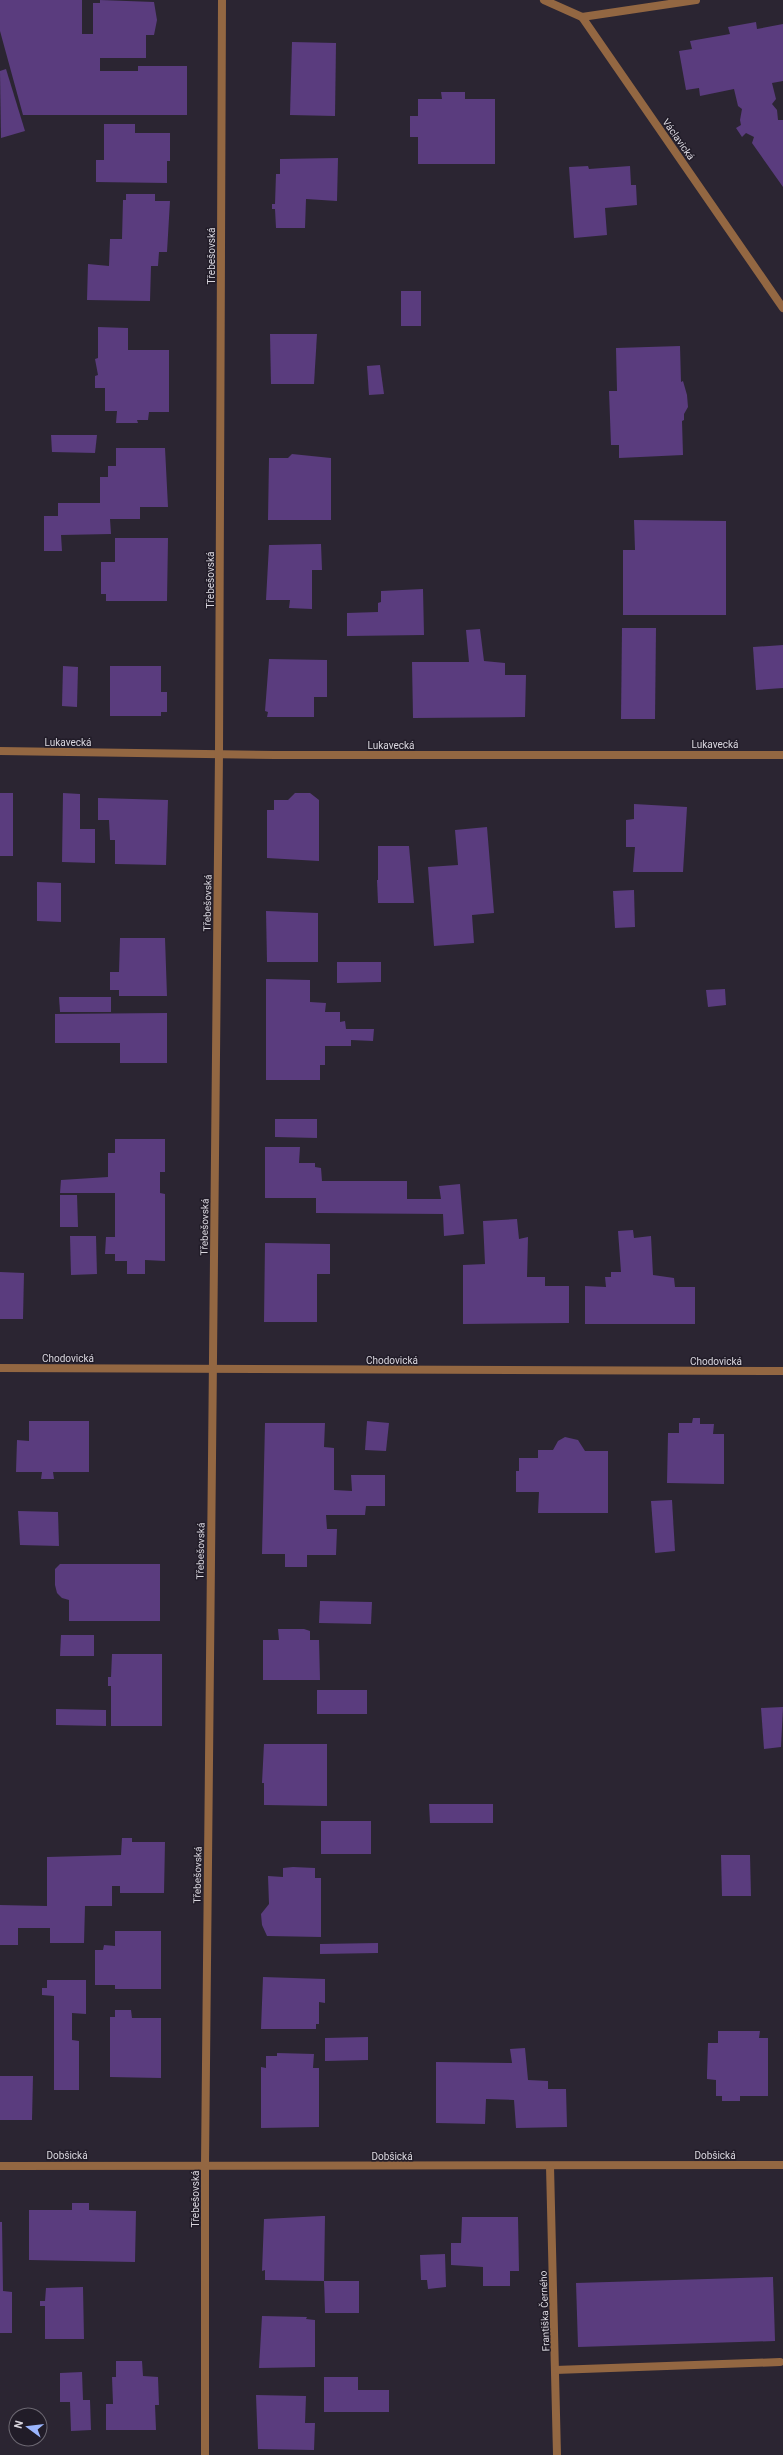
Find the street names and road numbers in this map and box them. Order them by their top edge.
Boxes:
street label: Václavická [660,117,697,162]
street label: Třebešovská [206,228,217,284]
street label: Třebešovská [205,552,216,608]
street label: Lukavecká [45,737,91,748]
street label: Lukavecká [692,739,738,750]
street label: Lukavecká [368,740,414,751]
street label: Třebešovská [202,875,213,931]
street label: Třebešovská [199,1199,210,1255]
street label: Chodovická [42,1353,94,1364]
street label: Chodovická [366,1355,418,1366]
street label: Chodovická [690,1356,742,1367]
street label: Třebešovská [195,1523,206,1579]
street label: Třebešovská [192,1847,203,1903]
street label: Dobšická [46,2150,88,2161]
street label: Dobšická [694,2150,736,2161]
street label: Dobšická [371,2151,413,2162]
street label: Třebešovská [190,2171,201,2227]
street label: Františka Černého [536,2270,551,2352]

